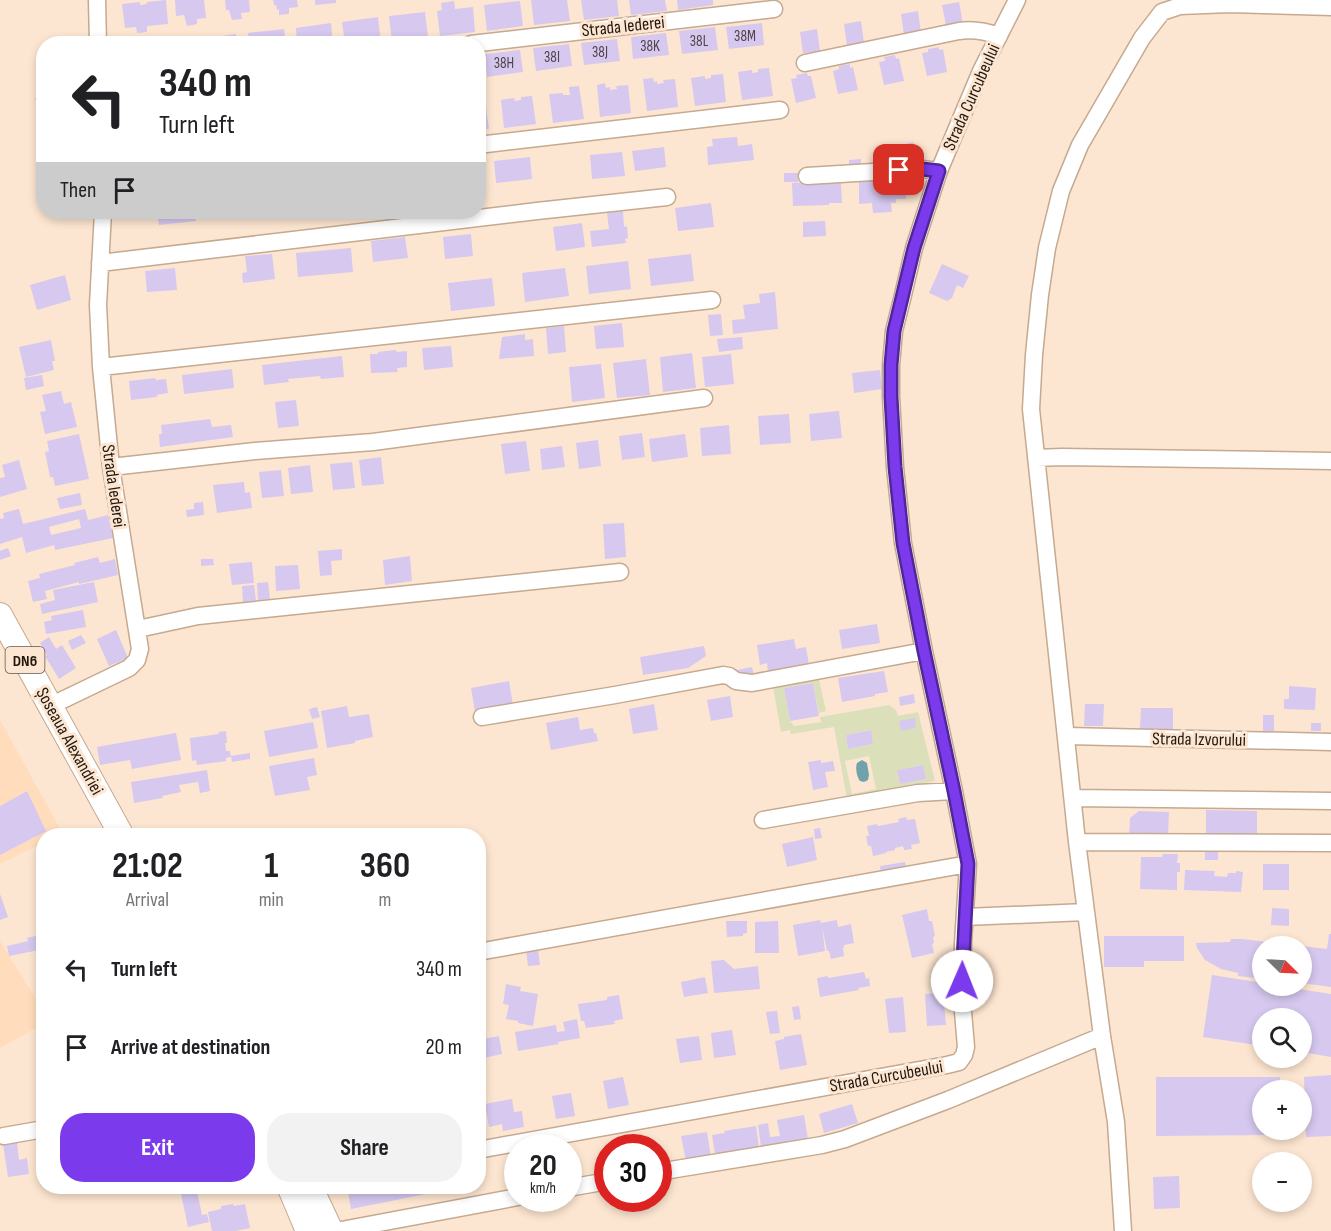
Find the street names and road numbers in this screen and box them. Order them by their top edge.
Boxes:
street label: Strada Iederei [580,12,666,41]
street label: Strada Curcubeului [939,41,1004,154]
street label: Strada Iederei [97,443,130,529]
road number: DN6 [6,647,44,673]
street label: Șoseaua Alexandriei [31,684,108,799]
street label: Strada Izvorului [1152,728,1246,751]
street label: Strada Curcubeului [828,1056,944,1097]

